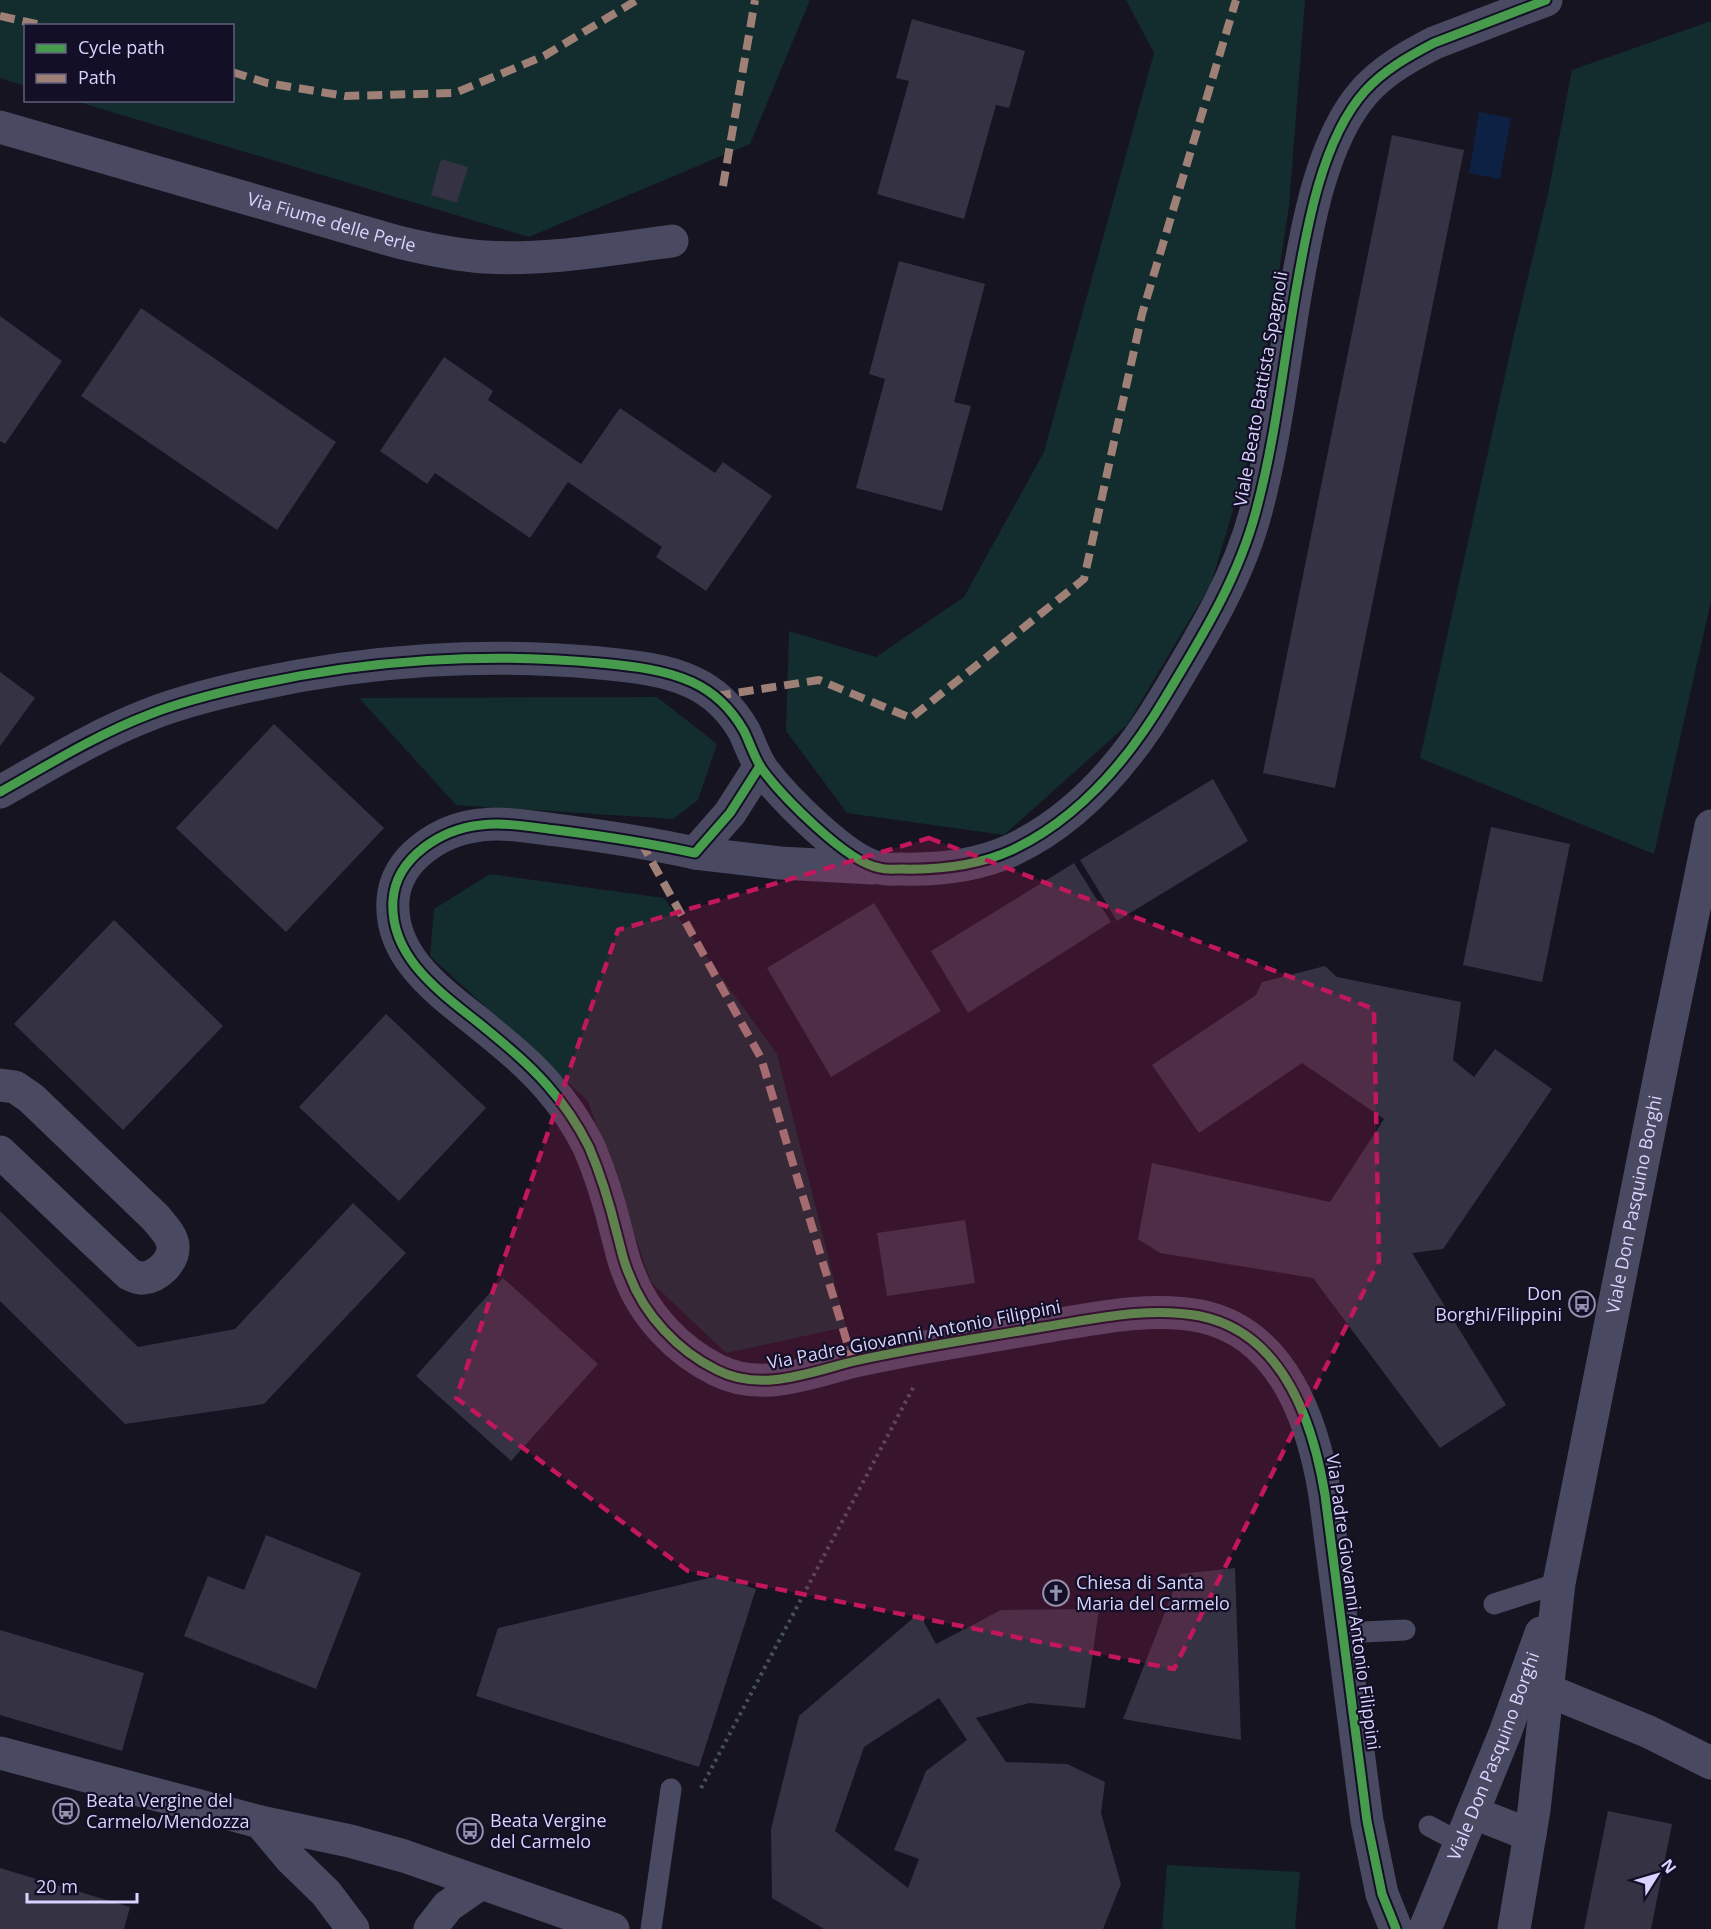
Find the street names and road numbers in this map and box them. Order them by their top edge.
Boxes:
street label: Via Fiume delle Perle [245,186,418,257]
street label: Viale Beato Battista Spagnoli [1227,269,1293,508]
street label: Viale Don Pasquino Borghi [1600,1093,1667,1316]
street label: Via Padre Giovanni Antonio Filippini [765,1294,1063,1374]
street label: Via Padre Giovanni Antonio Filippini [1321,1452,1387,1751]
street label: Viale Don Pasquino Borghi [1441,1648,1544,1864]

